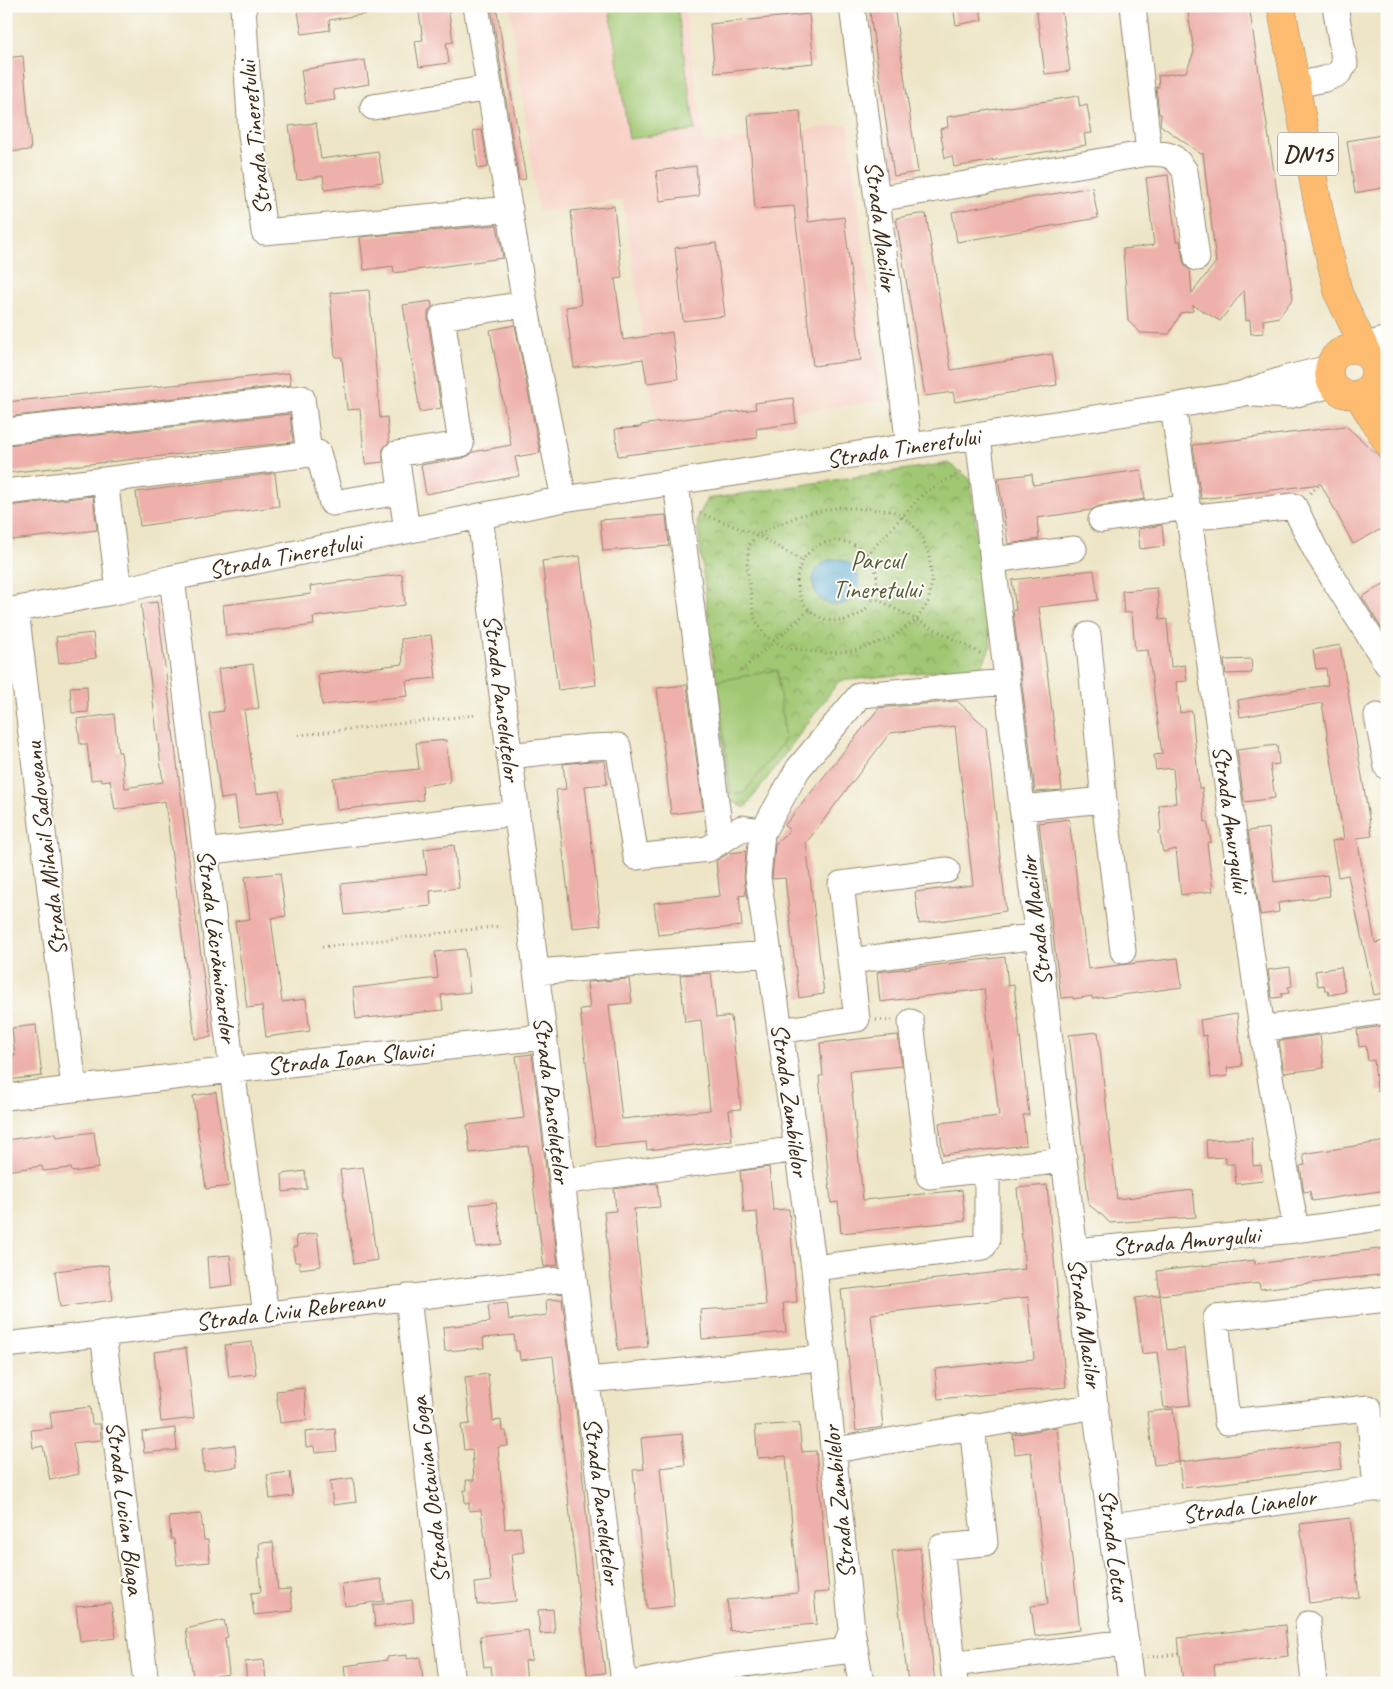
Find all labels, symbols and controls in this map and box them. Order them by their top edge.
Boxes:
street label: Strada Tineretului [231,56,279,217]
road number: DN15 [1278,132,1338,176]
street label: Strada Macilor [857,159,905,295]
street label: Strada Tineretului [824,420,985,476]
street label: Strada Tineretului [206,525,367,586]
park label: Parcul Tineretului [833,545,925,606]
street label: Strada Panseluțelor [476,613,528,785]
street label: Strada Mihail Sadoveanu [17,739,75,958]
street label: Strada Amurgului [1205,743,1258,898]
street label: Strada Lăcrămioarelor [189,848,245,1047]
street label: Strada Macilor [1012,852,1060,988]
street label: Strada Panseluțelor [526,1015,578,1187]
street label: Strada Zambilelor [763,1022,817,1180]
street label: Strada Ioan Slavici [265,1033,438,1083]
street label: Strada Amurgului [1111,1218,1264,1263]
street label: Strada Macilor [1060,1256,1110,1392]
street label: Strada Liviu Rebreanu [194,1283,388,1338]
street label: Strada Octavian Goga [402,1393,457,1585]
street label: Strada Panseluțelor [576,1416,628,1588]
street label: Strada Lucian Blaga [98,1419,152,1599]
street label: Strada Zambilelor [815,1422,863,1580]
street label: Strada Lianelor [1180,1481,1320,1531]
street label: Strada Lotus [1091,1487,1137,1605]

